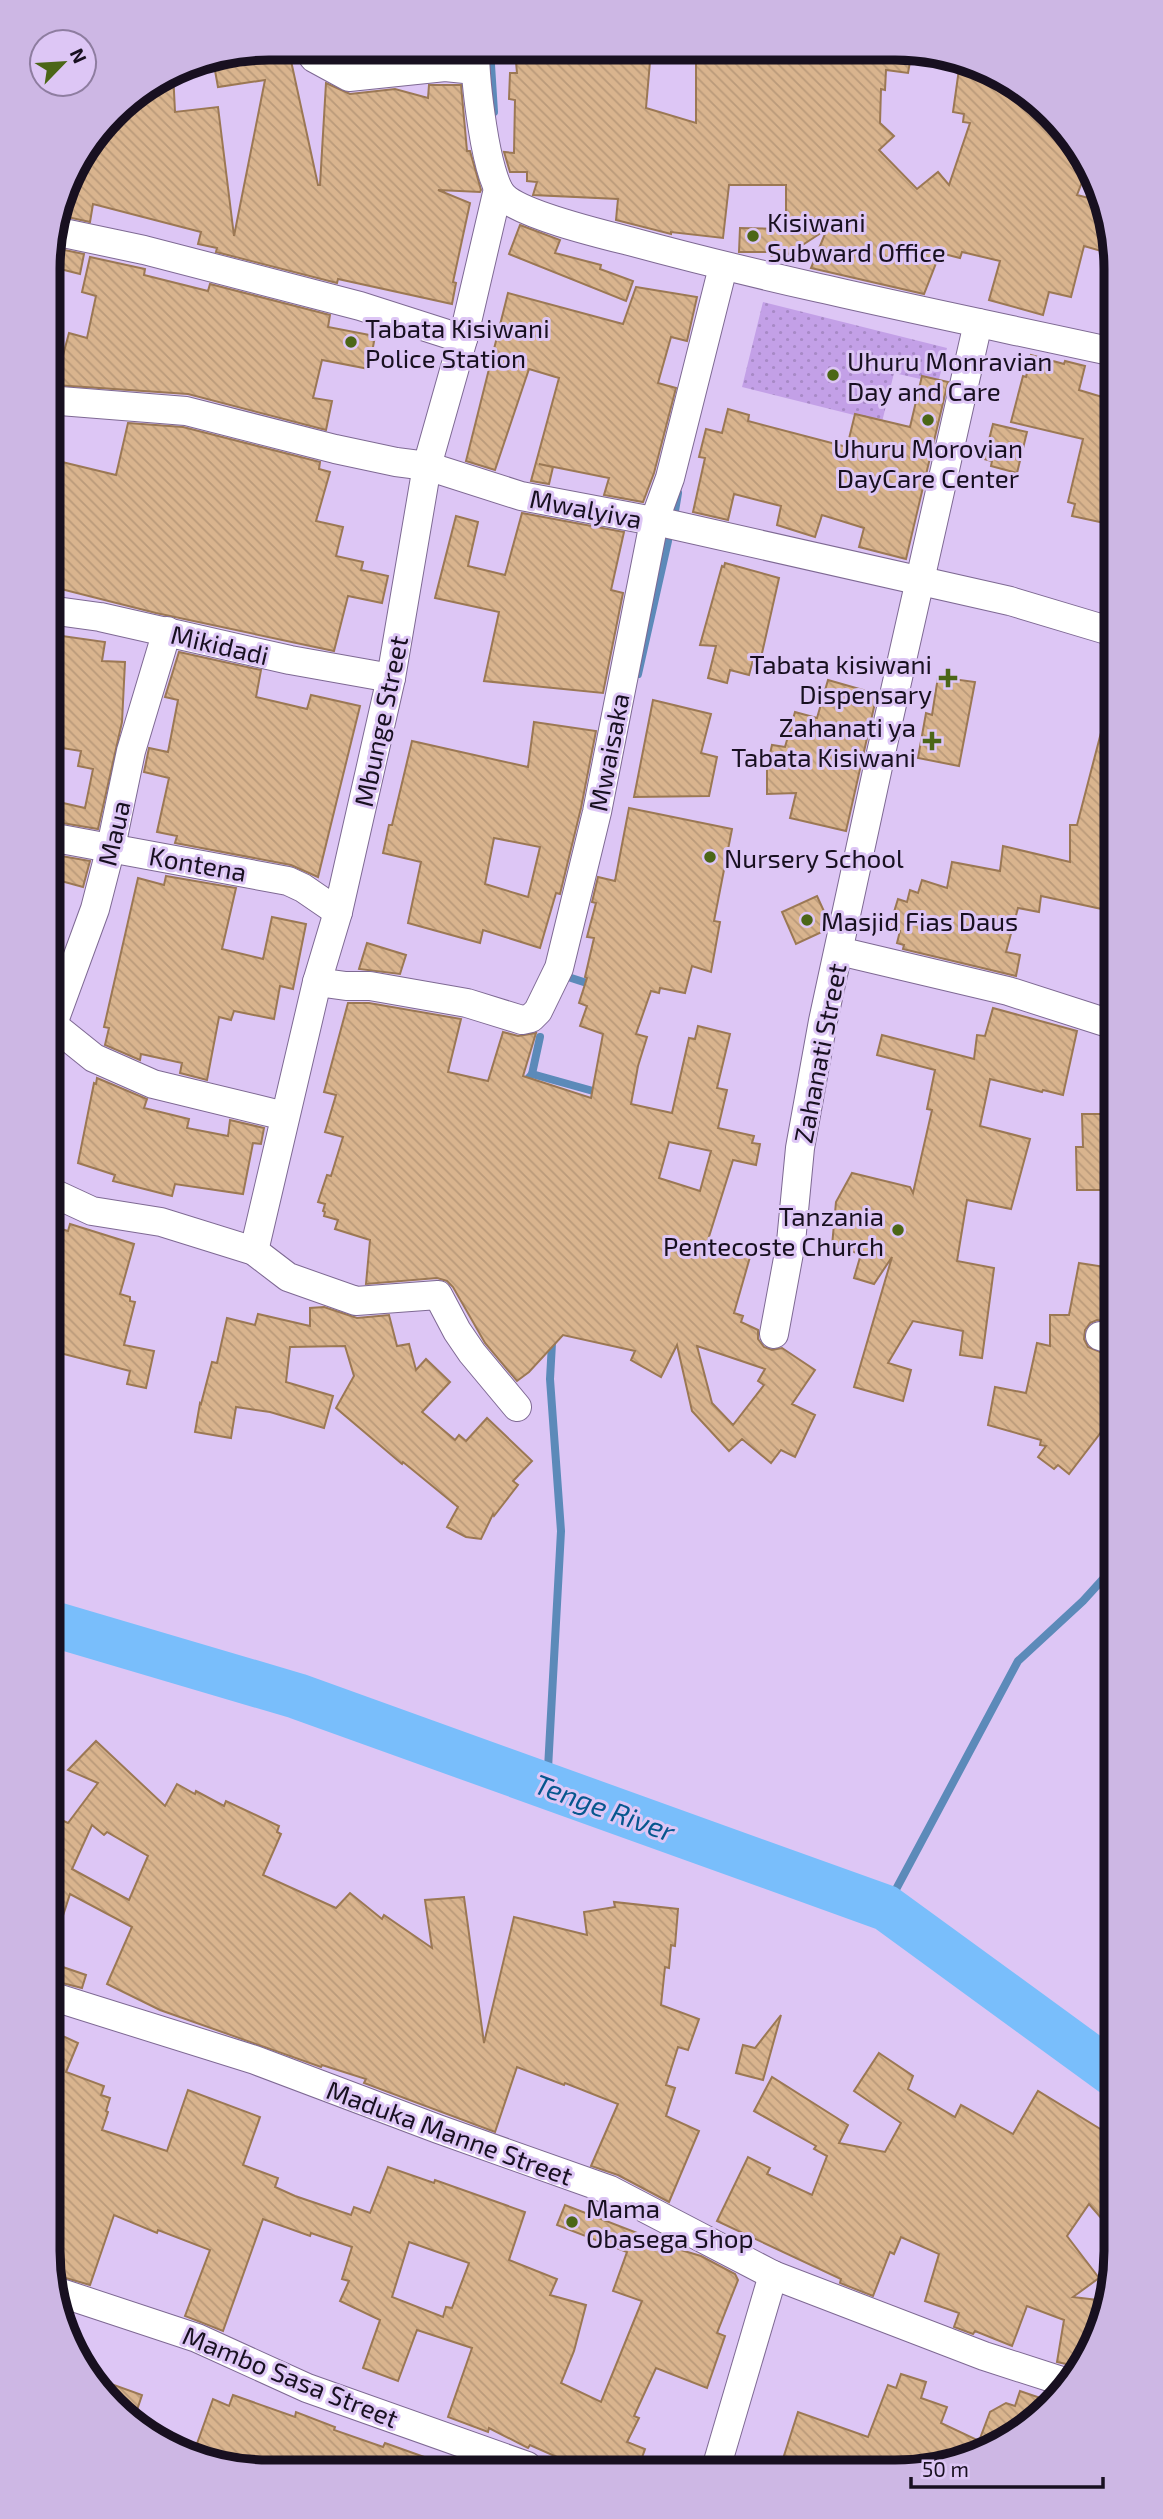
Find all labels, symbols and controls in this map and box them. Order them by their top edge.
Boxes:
north arrow [28,28,98,98]
text: N [66,45,92,67]
place label: Kisiwani Subward Office [767,206,946,267]
marker: Kisiwani Subward Office [745,228,761,244]
place label: Tabata Kisiwani Police Station [365,312,550,373]
marker: Tabata Kisiwani Police Station [343,334,359,350]
place label: Uhuru Monravian Day and Care [847,345,1052,406]
marker: Uhuru Monravian Day and Care [825,367,841,383]
marker: Uhuru Morovian DayCare Center [920,412,936,428]
place label: Uhuru Morovian DayCare Center [833,432,1023,493]
street label: Mwalyiva [527,482,645,534]
street label: Mikidadi [168,618,272,670]
street label: Mbunge Street [347,633,413,809]
place label: Tabata kisiwani Dispensary [749,648,932,709]
marker: Tabata kisiwani Dispensary [938,668,958,688]
street label: Mwaisaka [581,690,635,814]
place label: Zahanati ya Tabata Kisiwani [731,711,916,772]
marker: Zahanati ya Tabata Kisiwani [922,731,942,751]
street label: Maua [90,797,136,869]
street label: Kontena [147,839,249,887]
place label: Nursery School [724,842,904,873]
marker: Nursery School [702,849,718,865]
place label: Masjid Fias Daus [821,905,1018,936]
marker: Masjid Fias Daus [799,912,815,928]
street label: Zahanati Street [786,961,852,1145]
place label: Tanzania Pentecoste Church [663,1200,884,1261]
marker: Tanzania Pentecoste Church [890,1222,906,1238]
water label: Tenge River [530,1766,681,1848]
street label: Maduka Manne Street [323,2073,577,2191]
place label: Mama Obasega Shop [586,2192,754,2253]
marker: Mama Obasega Shop [564,2214,580,2230]
street label: Mambo Sasa Street [179,2319,403,2433]
scale bar [911,2446,1104,2490]
text: 50 m [922,2456,969,2481]

